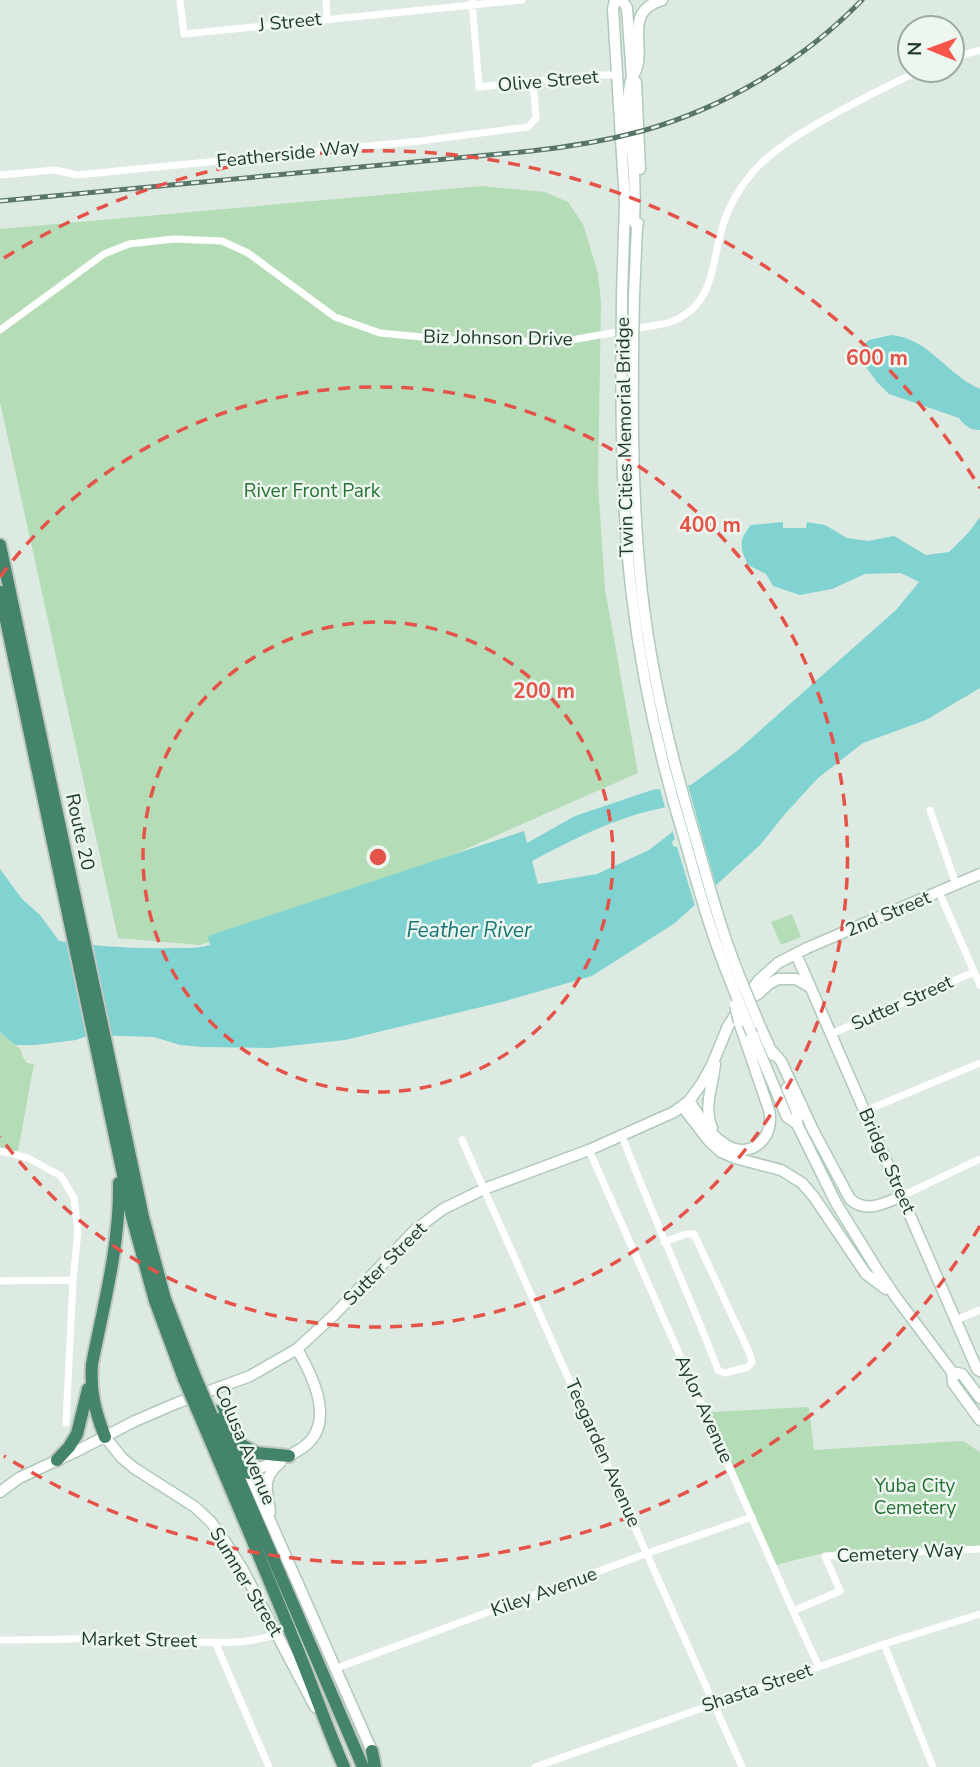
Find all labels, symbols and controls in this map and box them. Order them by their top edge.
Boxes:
street label: J Street [256,6,323,38]
north arrow [896,14,966,84]
text: N [902,41,928,56]
street label: Olive Street [497,64,600,98]
street label: Featherside Way [215,134,361,174]
street label: Twin Cities Memorial Bridge [610,317,640,557]
street label: Biz Johnson Drive [423,324,573,352]
text: 600 m [846,344,908,372]
park label: River Front Park [244,478,381,504]
text: 400 m [679,511,741,539]
text: 200 m [513,677,575,705]
street label: Route 20 [59,791,101,873]
centre of rings [366,845,390,869]
street label: 2nd Street [841,884,935,944]
water label: Feather River [406,916,532,944]
street label: Sutter Street [847,969,957,1037]
street label: Bridge Street [852,1104,922,1218]
street label: Sutter Street [337,1216,433,1312]
street label: Aylor Avenue [669,1351,739,1467]
street label: Teegarden Avenue [559,1375,647,1531]
street label: Colusa Avenue [208,1381,282,1509]
park label: Yuba City Cemetery [874,1473,956,1521]
street label: Sumner Street [203,1523,289,1642]
street label: Cemetery Way [836,1537,964,1569]
street label: Kiley Avenue [487,1561,601,1623]
street label: Market Street [81,1626,197,1654]
street label: Shasta Street [698,1657,816,1719]

